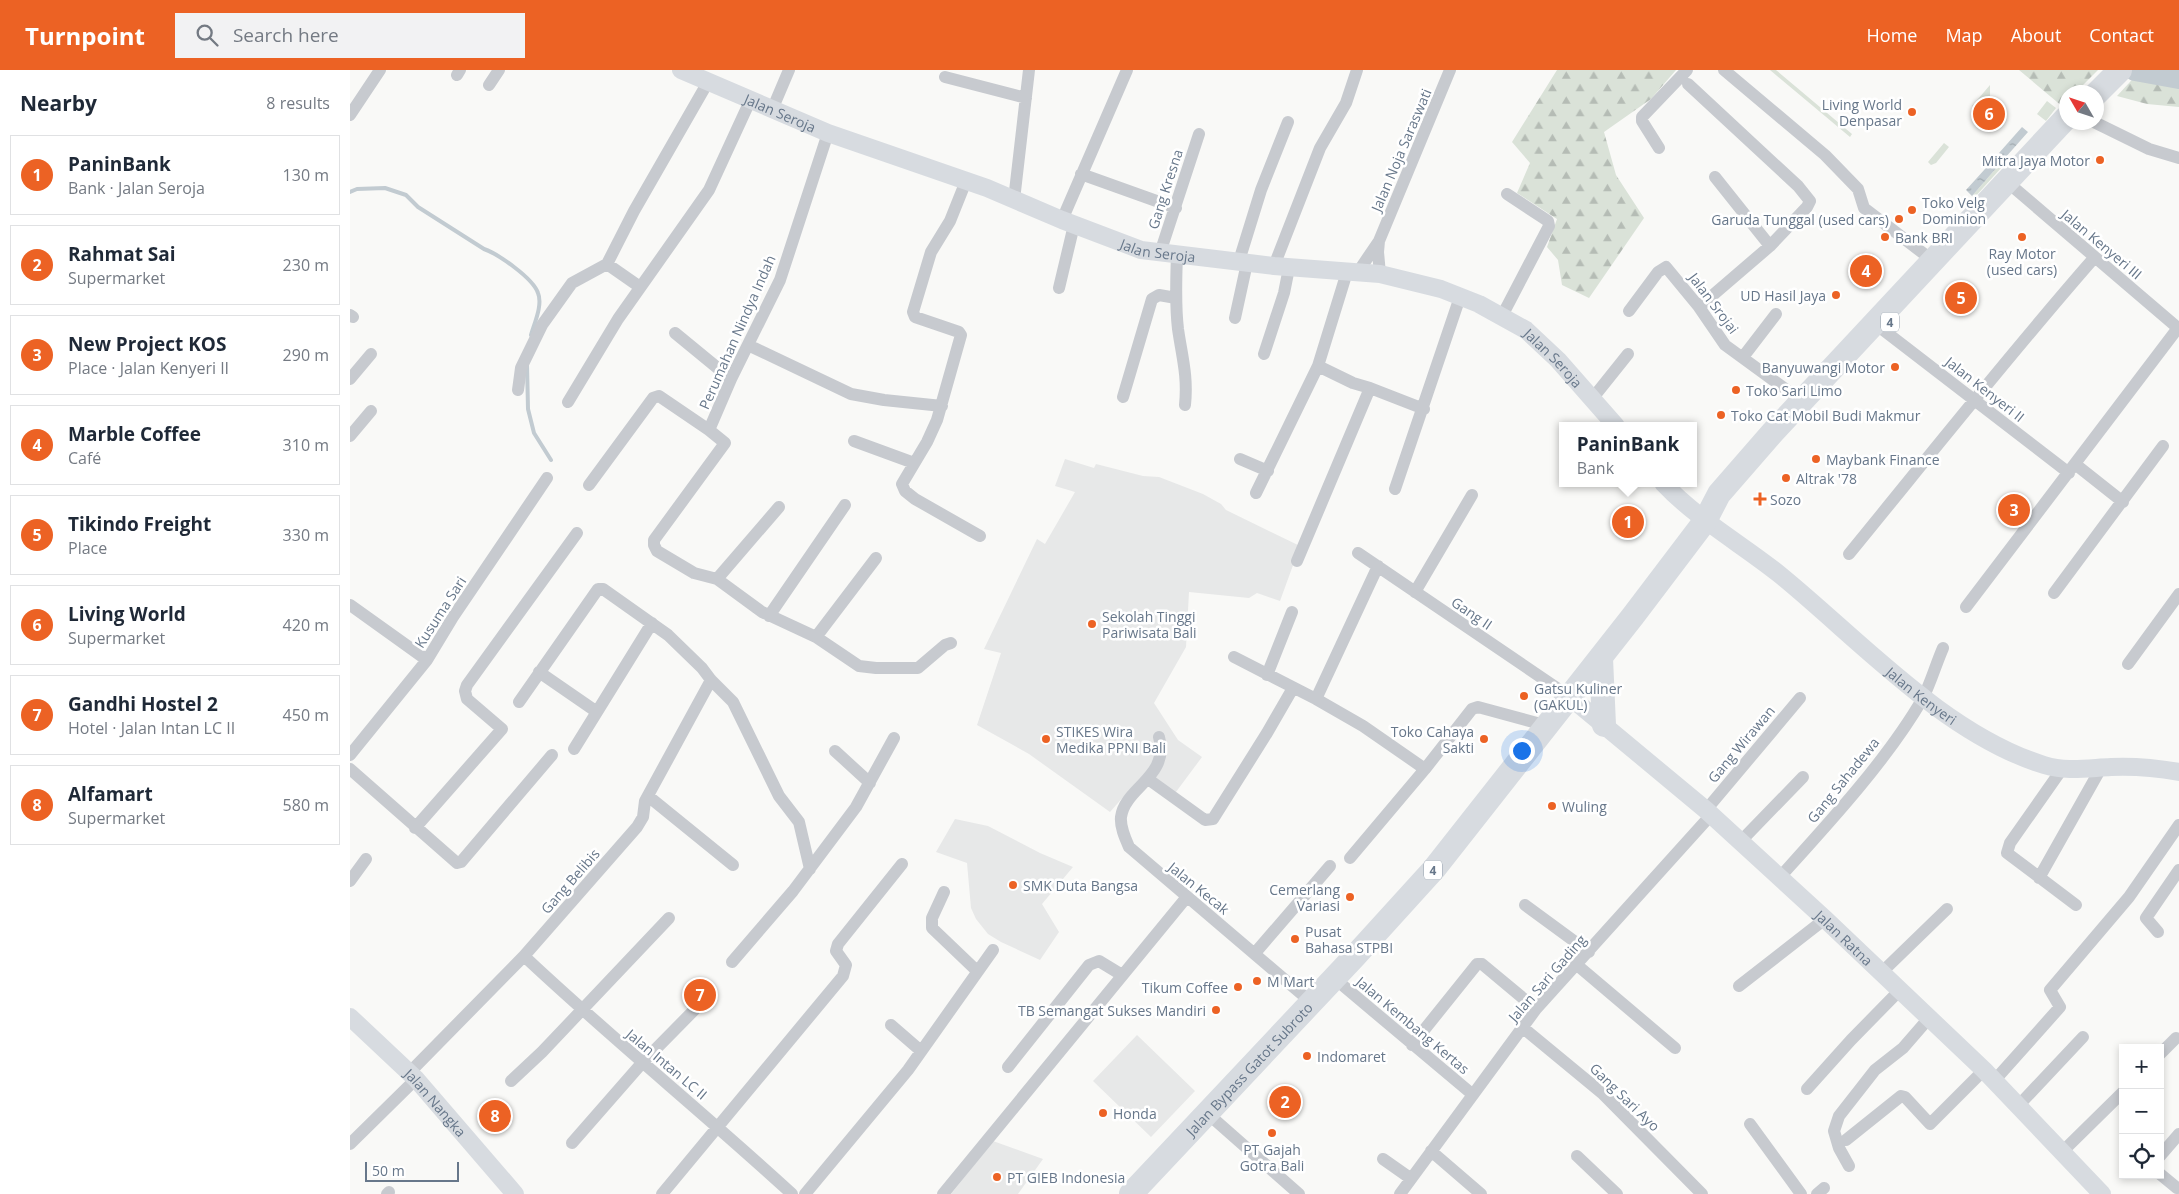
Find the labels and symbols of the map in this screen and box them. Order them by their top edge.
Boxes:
north arrow [2059,85,2104,130]
street label: Jalan Noja Saraswati [1366,86,1435,216]
street label: Jalan Seroja [740,88,819,136]
place label: Living World Denpasar [1822,95,1902,130]
pin: 6 [1973,95,2005,133]
marker: Living World Denpasar [1906,106,1918,118]
street label: Gang Kresna [1143,147,1187,231]
place label: Mitra Jaya Motor [1982,151,2090,170]
marker: Mitra Jaya Motor [2094,154,2106,166]
place label: Toko Velg Dominion [1922,193,1986,228]
street label: Jalan Kenyeri III [2056,203,2146,283]
marker: Toko Velg Dominion [1906,204,1918,216]
place label: Garuda Tunggal (used cars) [1711,210,1889,229]
marker: Garuda Tunggal (used cars) [1893,213,1905,225]
place label: Bank BRI [1895,228,1953,247]
marker: Bank BRI [1879,231,1891,243]
marker: Ray Motor (used cars) [2016,231,2028,243]
street label: Jalan Seroja [1116,233,1197,266]
place label: Ray Motor (used cars) [1987,244,2057,279]
street label: Perumahan Nindya Indah [694,252,780,412]
pin: 4 [1850,252,1882,290]
street label: Jalan Srojai [1684,267,1743,337]
pin: 5 [1945,279,1977,317]
place label: UD Hasil Jaya [1740,286,1826,305]
marker: UD Hasil Jaya [1830,289,1842,301]
road number: 4 [1881,312,1899,332]
street label: Jalan Seroja [1519,322,1587,391]
street label: Jalan Kenyeri II [1940,351,2029,426]
place label: Banyuwangi Motor [1762,358,1885,377]
marker: Banyuwangi Motor [1889,361,1901,373]
place label: Toko Sari Limo [1746,381,1842,400]
marker: Toko Sari Limo [1730,384,1742,396]
place label: Toko Cat Mobil Budi Makmur [1731,406,1921,425]
marker: Toko Cat Mobil Budi Makmur [1715,409,1727,421]
place label: Maybank Finance [1826,450,1940,469]
marker: Maybank Finance [1810,453,1822,465]
place label: Altrak '78 [1796,469,1857,488]
marker: Altrak '78 [1780,472,1792,484]
place label: Sozo [1770,490,1801,509]
pin: 3 [1998,491,2030,529]
marker: Sozo [1754,493,1766,505]
pin: 1 [1612,503,1644,541]
street label: Kusuma Sari [410,573,470,651]
street label: Gang II [1448,592,1496,634]
place label: Sekolah Tinggi Pariwisata Bali [1102,607,1197,642]
marker: Sekolah Tinggi Pariwisata Bali [1086,618,1098,630]
street label: Jalan Kenyeri [1881,661,1961,729]
place label: Gatsu Kuliner (GAKUL) [1534,679,1623,714]
marker: Gatsu Kuliner (GAKUL) [1518,690,1530,702]
street label: Gang Wirawan [1703,702,1779,786]
place label: STIKES Wira Medika PPNI Bali [1056,722,1166,757]
place label: Toko Cahaya Sakti [1391,722,1474,757]
marker: STIKES Wira Medika PPNI Bali [1040,733,1052,745]
marker: Toko Cahaya Sakti [1478,733,1490,745]
street label: Gang Sahadewa [1803,733,1883,827]
your location [1509,738,1535,764]
place label: Wuling [1562,797,1607,816]
marker: Wuling [1546,800,1558,812]
street label: Gang Belibis [536,844,604,918]
street label: Jalan Kecak [1163,856,1234,919]
road number: 4 [1424,860,1442,880]
place label: SMK Duta Bangsa [1023,876,1138,895]
marker: SMK Duta Bangsa [1007,879,1019,891]
place label: Cemerlang Variasi [1269,880,1340,915]
marker: Cemerlang Variasi [1344,891,1356,903]
street label: Jalan Ratna [1810,904,1877,969]
place label: Pusat Bahasa STPBI [1305,922,1393,957]
street label: Jalan Sari Gading [1503,930,1590,1027]
marker: Pusat Bahasa STPBI [1289,933,1301,945]
street label: Jalan Kembang Kertas [1351,971,1474,1078]
place label: M Mart [1267,972,1314,991]
marker: M Mart [1251,975,1263,987]
pin: 7 [684,976,716,1014]
place label: Tikum Coffee [1142,978,1228,997]
marker: Tikum Coffee [1232,981,1244,993]
street label: Jalan Bypass Gatot Subroto [1180,998,1316,1141]
place label: TB Semangat Sukses Mandiri [1018,1001,1206,1020]
marker: TB Semangat Sukses Mandiri [1210,1004,1222,1016]
street label: Jalan Intan LC II [621,1023,711,1103]
place label: Indomaret [1317,1047,1386,1066]
marker: Indomaret [1301,1050,1313,1062]
street label: Gang Sari Ayo [1586,1059,1664,1135]
street label: Jalan Nangka [399,1063,471,1140]
pin: 2 [1269,1083,1301,1121]
pin: 8 [479,1097,511,1135]
place label: Honda [1113,1104,1157,1123]
marker: Honda [1097,1107,1109,1119]
marker: PT Gajah Gotra Bali [1266,1127,1278,1139]
place label: PT Gajah Gotra Bali [1240,1140,1304,1175]
scale bar [365,1159,459,1182]
place label: PT GIEB Indonesia [1007,1168,1125,1187]
marker: PT GIEB Indonesia [991,1171,1003,1183]

